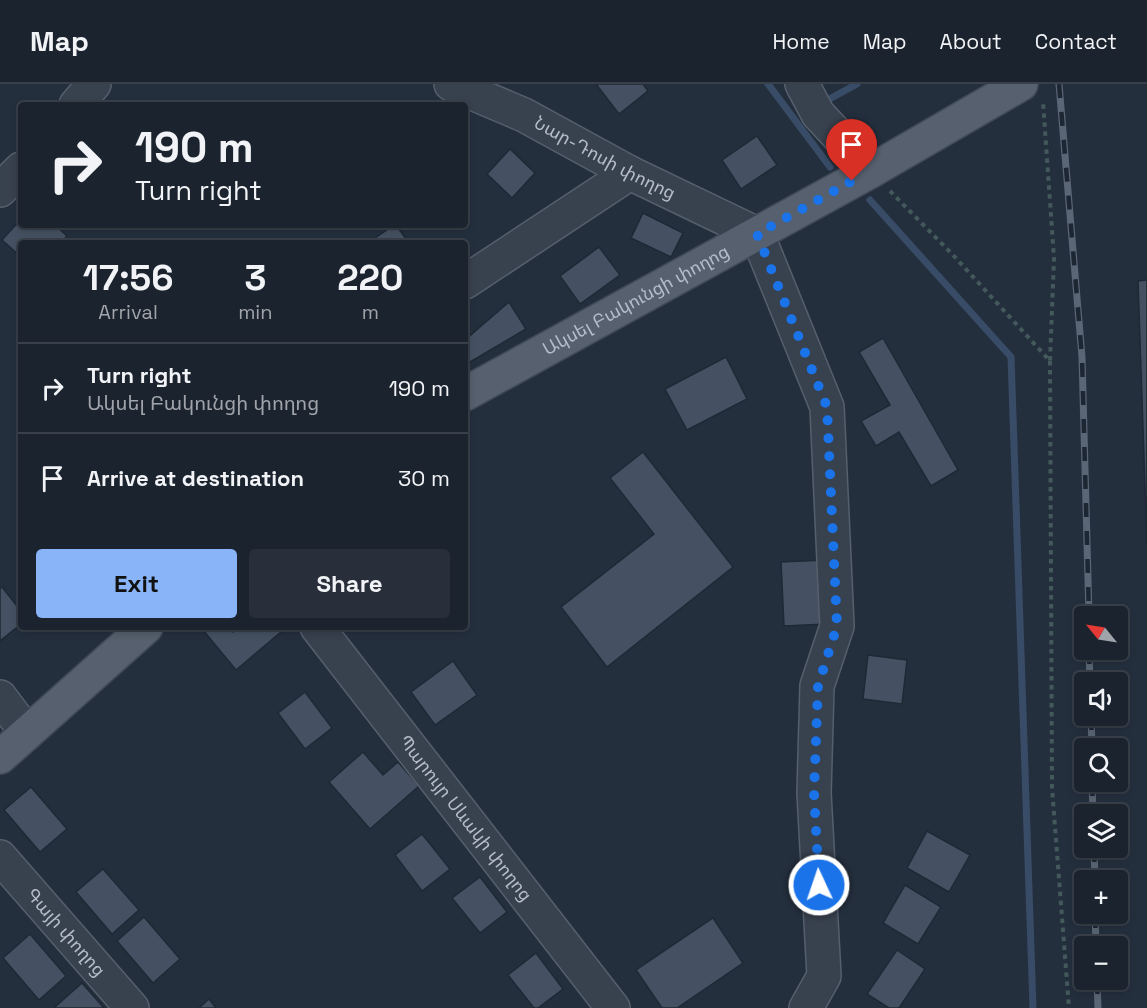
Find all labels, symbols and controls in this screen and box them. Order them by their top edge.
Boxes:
text: Map [30,23,89,59]
text: Home [772,28,830,55]
text: Map [863,28,907,55]
text: About [940,28,1002,55]
text: Contact [1035,28,1117,55]
street label: Նար-Դոսի փողոց [530,111,680,204]
pin [826,119,877,181]
text: 190 m [135,121,254,174]
icon: right [36,126,114,204]
icon: arrive [835,128,868,161]
text: Turn right [135,173,262,208]
street label: Ակսել Բակունցի փողոց [538,239,733,360]
text: 17:56 [83,255,173,301]
text: 3 [244,255,266,301]
text: 220 [337,255,403,301]
text: Arrival [98,299,158,325]
text: min [238,299,273,325]
text: m [362,299,379,325]
text: Turn right [87,361,192,389]
icon: right [36,372,69,405]
text: 190 m [389,374,450,402]
text: Ակսել Բակունցի փողոց [87,390,319,416]
icon: arrive [36,462,69,495]
text: Arrive at destination [87,464,304,492]
text: 30 m [398,464,450,492]
button: Exit [36,549,237,618]
button: Share [249,549,450,618]
north arrow [1074,606,1128,660]
map controls [1074,606,1128,990]
button: sound [1074,672,1128,726]
street label: Պարույր Սևակի փողոց [394,730,538,906]
button: search [1074,738,1128,792]
button: layers [1074,804,1128,858]
position arrow [787,853,851,917]
button: + [1074,870,1128,924]
street label: Գայի փողոց [21,883,111,981]
button: − [1074,936,1128,990]

